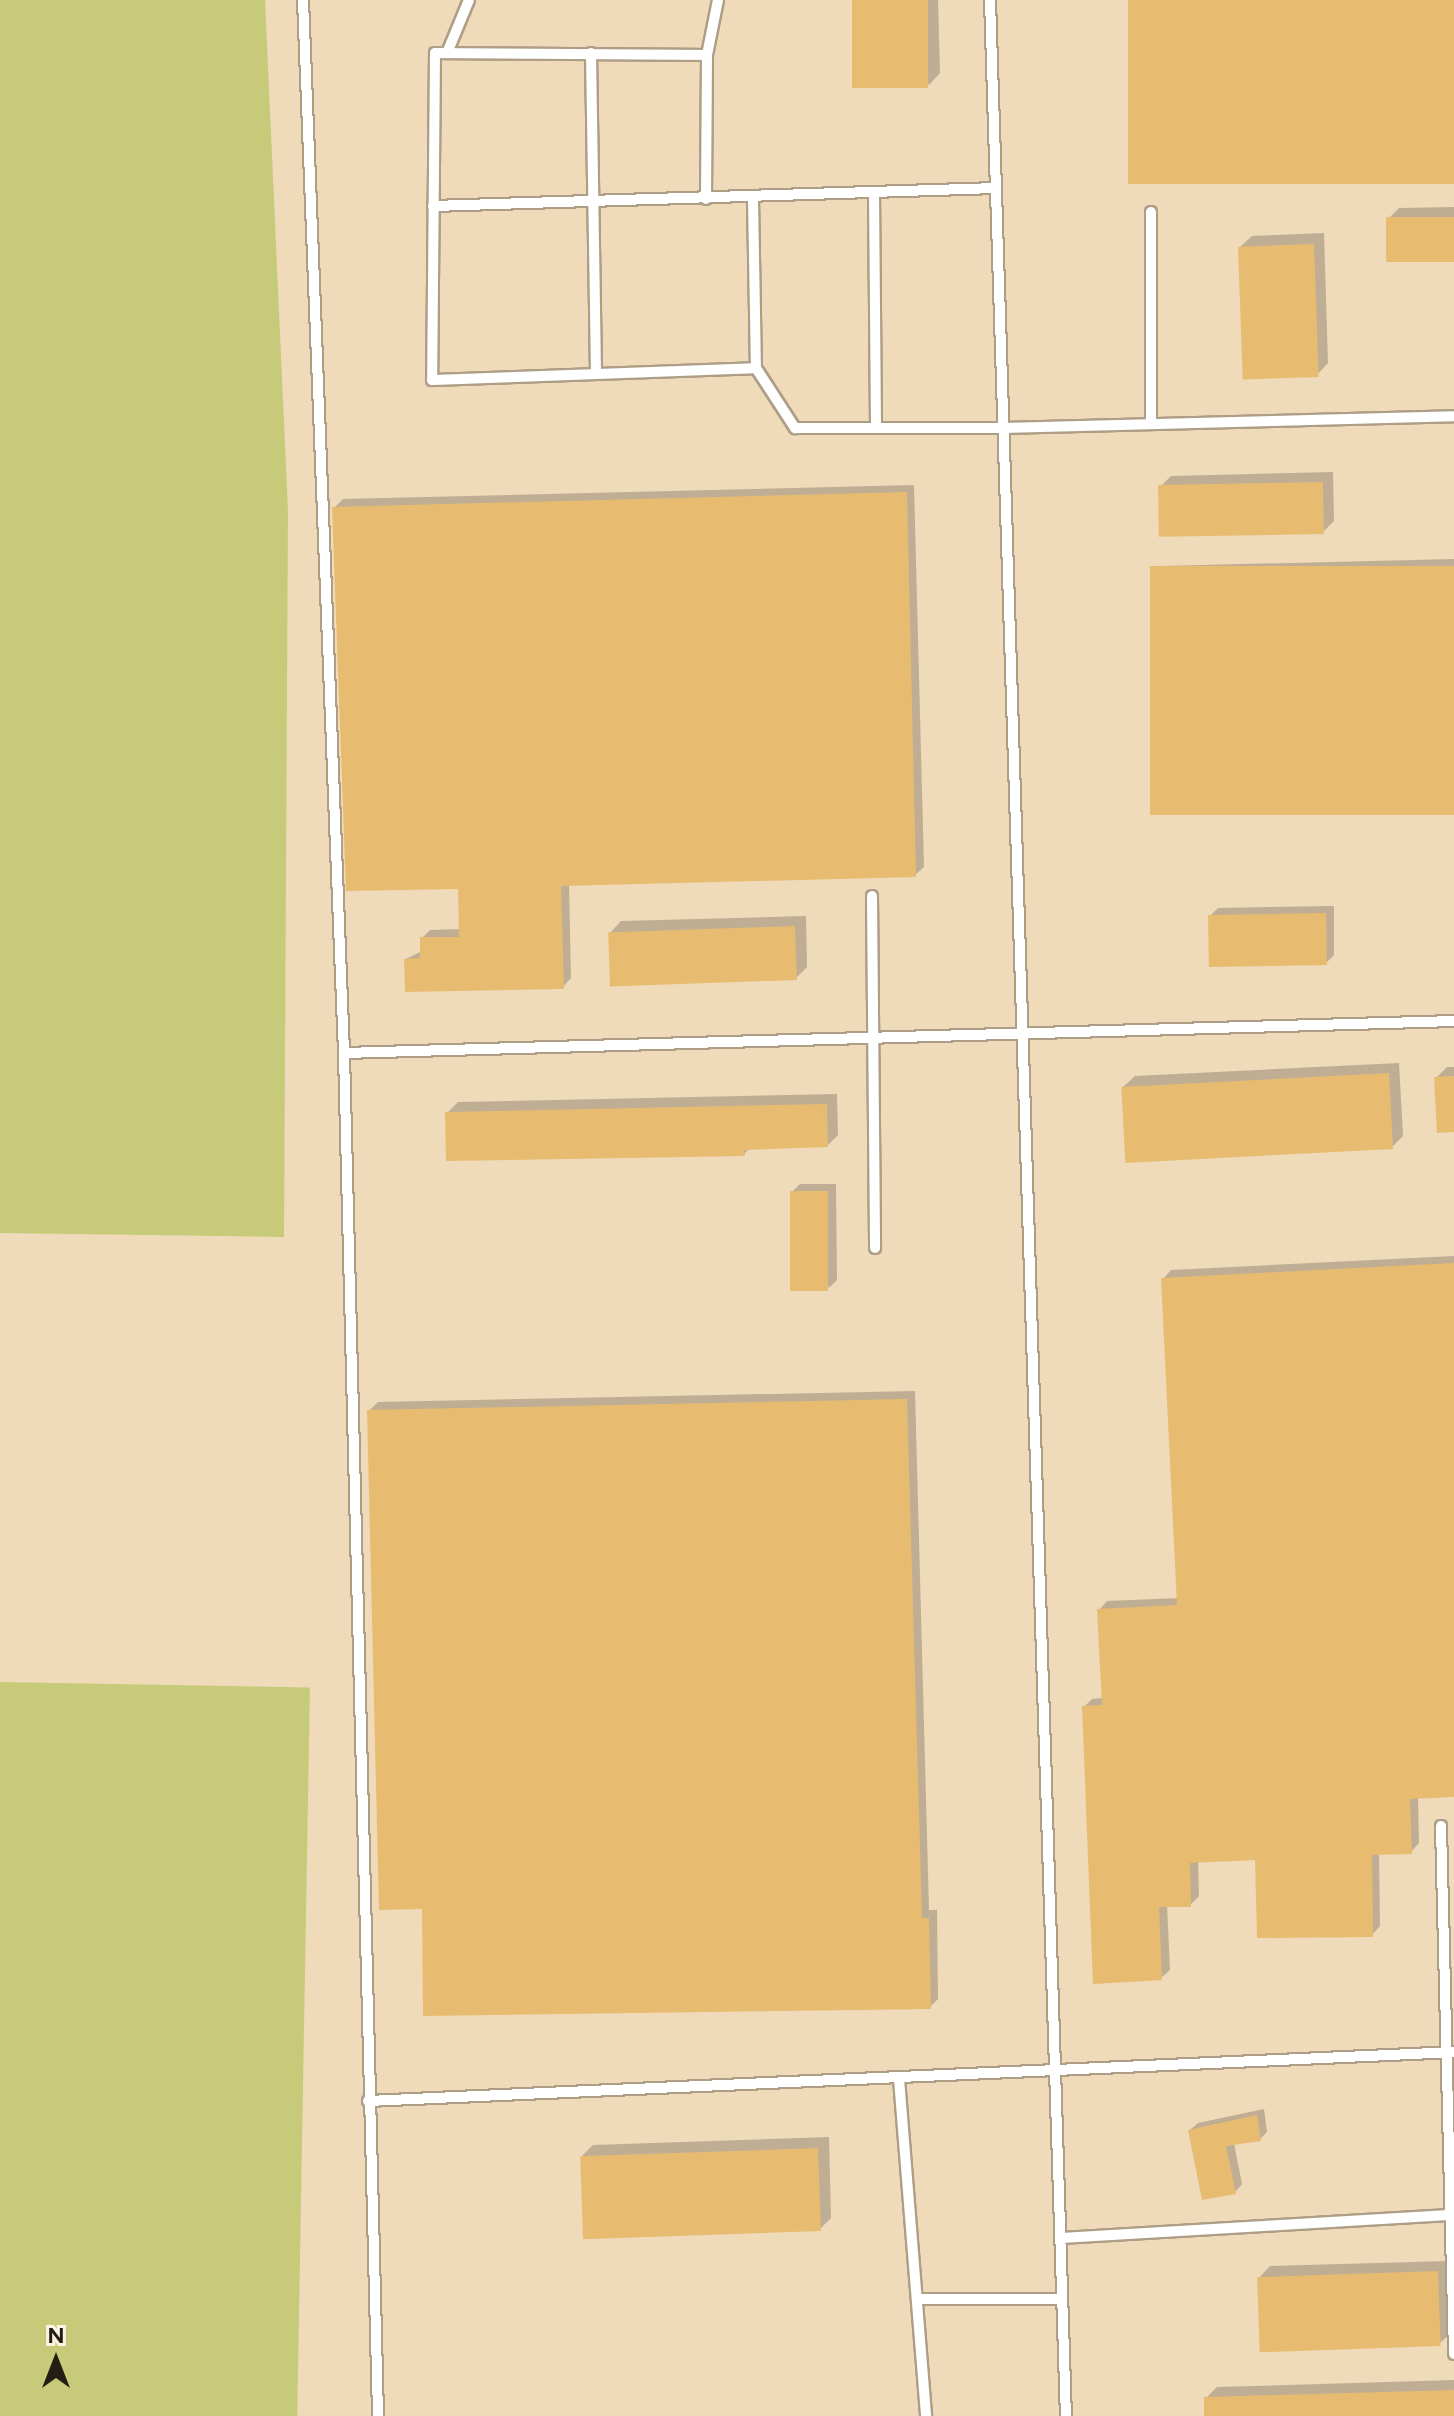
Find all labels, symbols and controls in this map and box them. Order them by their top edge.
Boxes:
north arrow [16,2320,96,2400]
text: N [47,2322,65,2349]

